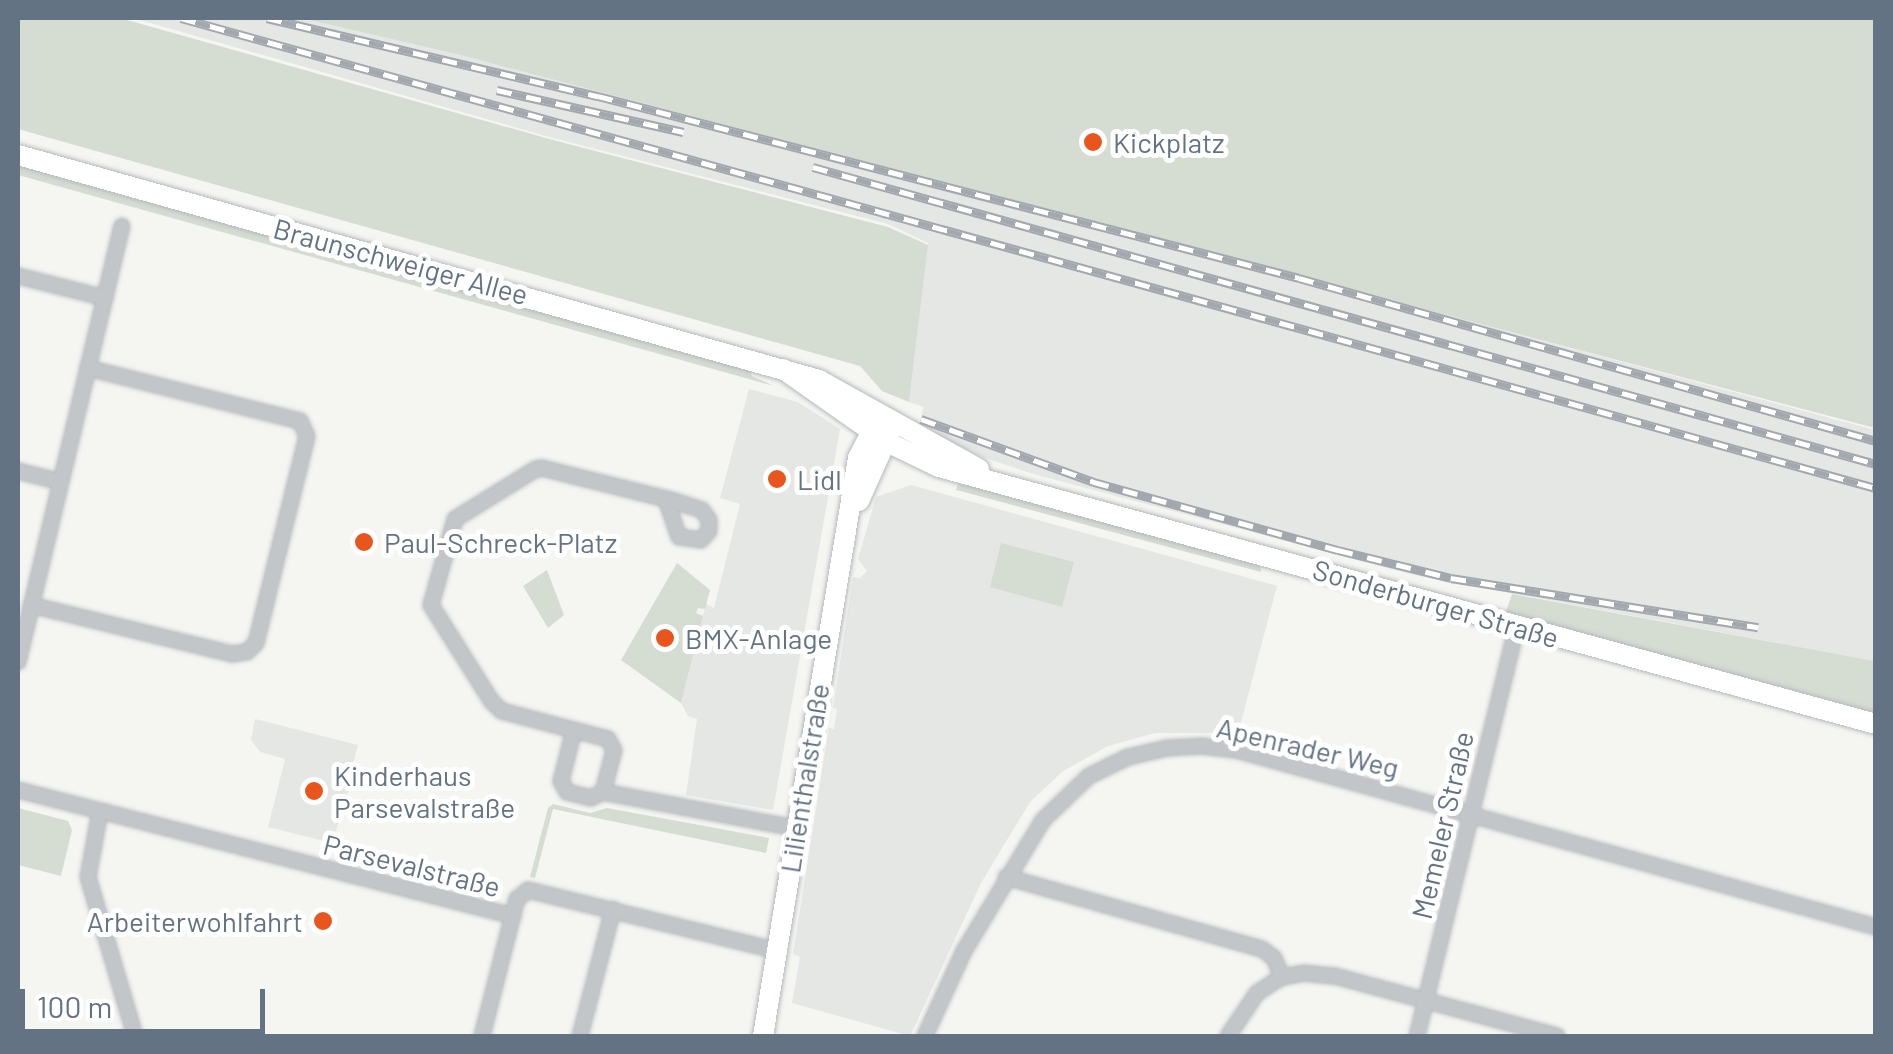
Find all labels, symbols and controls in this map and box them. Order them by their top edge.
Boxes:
place label: Kickplatz [1113,125,1225,159]
marker: Kickplatz [1082,131,1104,153]
street label: Braunschweiger Allee [270,211,532,311]
place label: Lidl [797,462,842,496]
marker: Lidl [766,468,788,490]
place label: Paul-Schreck-Platz [384,525,617,559]
marker: Paul-Schreck-Platz [353,531,375,553]
street label: Sonderburger Straße [1309,552,1563,654]
place label: BMX-Anlage [685,621,832,655]
marker: BMX-Anlage [654,627,676,649]
street label: Lilienthalstraße [772,681,836,875]
street label: Apenrader Weg [1214,710,1402,784]
street label: Memeler Straße [1404,728,1480,922]
place label: Kinderhaus Parsevalstraße [334,758,515,824]
marker: Kinderhaus Parsevalstraße [303,780,325,802]
street label: Parsevalstraße [320,827,504,903]
place label: Arbeiterwohlfahrt [87,904,303,938]
marker: Arbeiterwohlfahrt [312,910,334,932]
scale bar [25,969,270,1031]
text: 100 m [37,988,112,1024]

